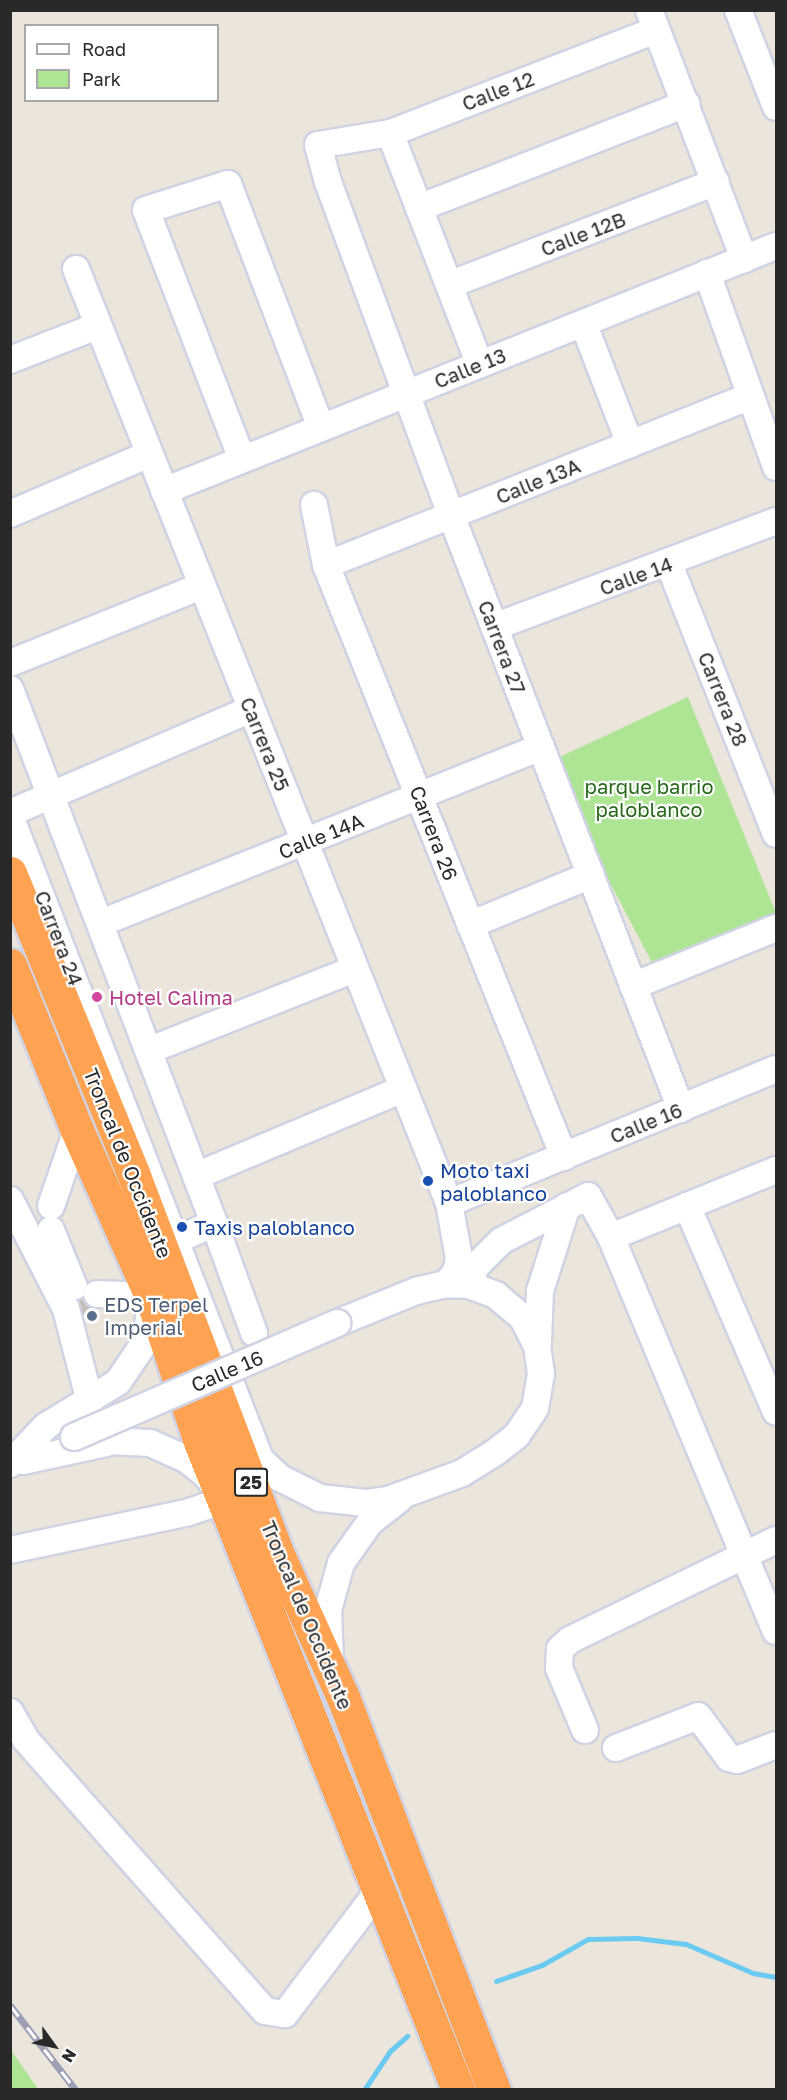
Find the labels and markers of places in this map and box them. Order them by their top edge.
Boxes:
place label: Hotel Calima [109,985,233,1009]
marker: Hotel Calima [90,990,104,1004]
place label: Moto taxi paloblanco [440,1158,547,1205]
marker: Moto taxi paloblanco [421,1174,435,1188]
place label: Taxis paloblanco [194,1215,355,1239]
marker: Taxis paloblanco [175,1220,189,1234]
place label: EDS Terpel Imperial [104,1292,208,1339]
marker: EDS Terpel Imperial [85,1309,99,1323]

